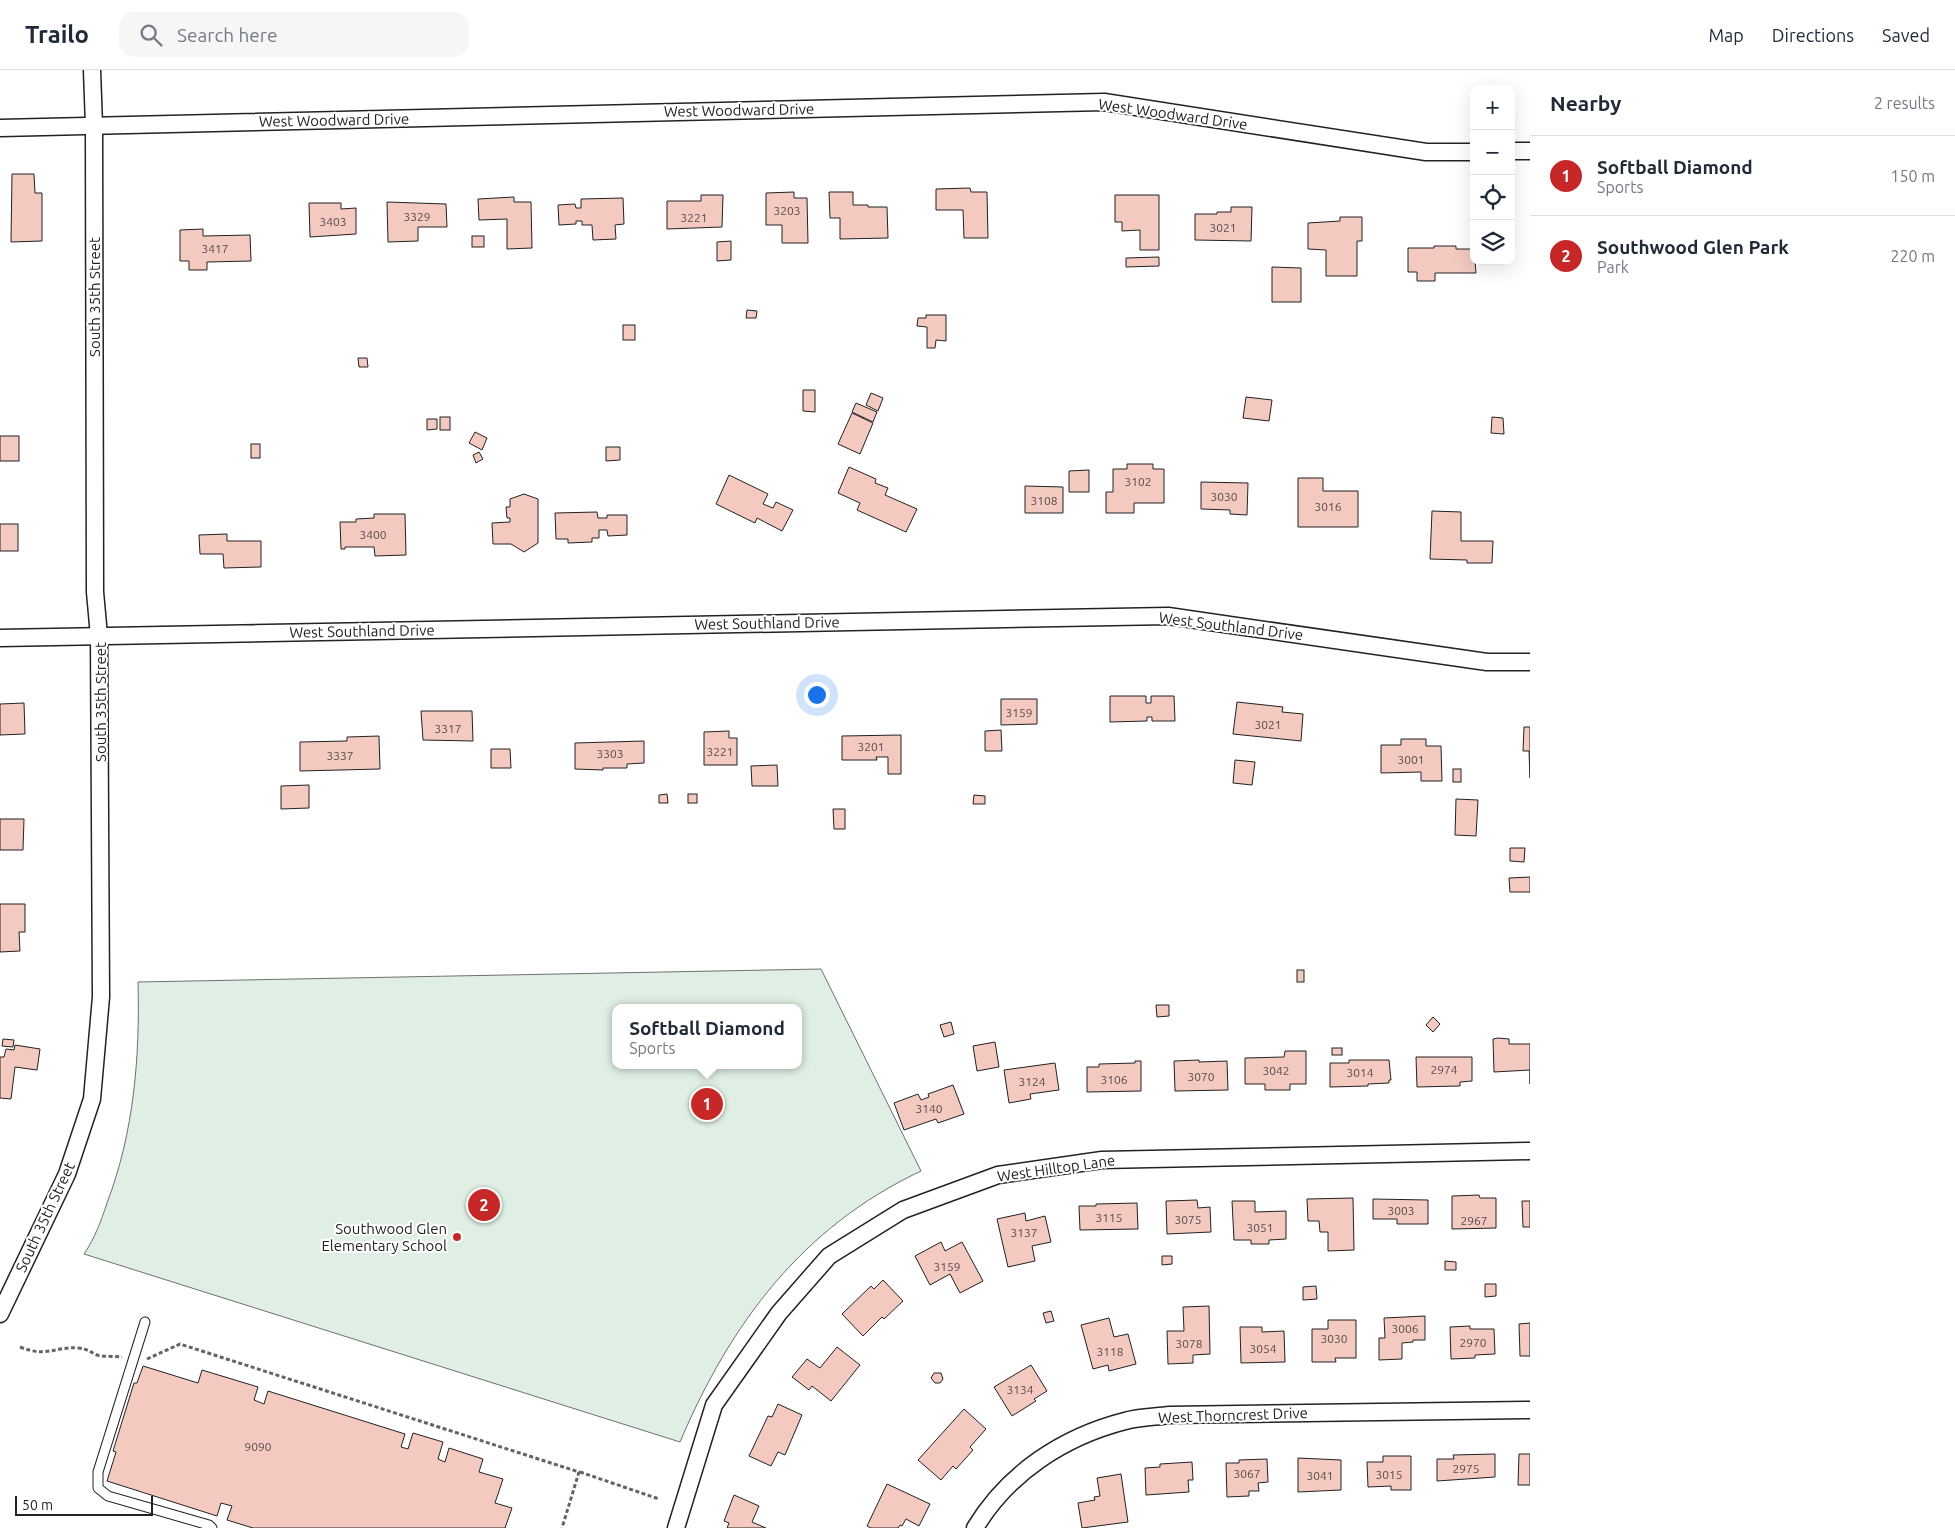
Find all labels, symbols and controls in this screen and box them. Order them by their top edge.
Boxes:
search box [119,12,469,57]
text: Trailo [25,21,89,48]
icon: search [137,21,165,49]
text: Search here [177,24,278,46]
text: Map [1708,25,1744,45]
text: Directions [1772,25,1854,45]
text: Saved [1882,25,1930,45]
map controls [1470,85,1515,265]
button: + [1470,85,1515,130]
text: Nearby [1550,91,1621,115]
text: 2 results [1874,94,1935,112]
street label: West Woodward Drive [1097,95,1249,133]
street label: West Woodward Drive [664,100,814,120]
street label: West Woodward Drive [259,110,409,130]
button: − [1470,130,1515,175]
text: Softball Diamond [1597,156,1753,178]
text: 1 [1561,167,1571,185]
text: 150 m [1890,167,1935,185]
button: locate [1470,175,1515,220]
text: Sports [1597,178,1643,196]
house number: 3203 [773,204,801,217]
house number: 3329 [403,210,431,223]
house number: 3221 [680,211,708,224]
house number: 3403 [319,215,347,228]
button: layers [1470,220,1515,265]
house number: 3021 [1209,221,1237,234]
text: Southwood Glen Park [1597,236,1789,258]
street label: South 35th Street [86,237,103,357]
house number: 3417 [201,242,229,255]
text: 2 [1561,247,1571,265]
text: 220 m [1890,247,1935,265]
text: Park [1597,258,1629,276]
house number: 3102 [1124,475,1152,488]
house number: 3030 [1210,490,1238,503]
house number: 3108 [1030,494,1058,507]
house number: 3016 [1314,500,1342,513]
house number: 3400 [359,528,387,541]
street label: West Southland Drive [1158,609,1304,643]
street label: West Southland Drive [694,613,840,633]
street label: West Southland Drive [289,621,435,641]
street label: South 35th Street [92,642,109,762]
your location [804,682,830,708]
house number: 3159 [1005,706,1033,719]
house number: 3021 [1254,718,1282,731]
house number: 3317 [434,722,462,735]
house number: 3201 [857,740,885,753]
house number: 3221 [706,745,734,758]
house number: 3303 [596,747,624,760]
house number: 3337 [326,749,354,762]
house number: 3001 [1397,753,1425,766]
popup [612,1004,802,1069]
text: Softball Diamond [629,1017,785,1039]
text: Sports [629,1039,676,1057]
house number: 2974 [1430,1063,1458,1076]
house number: 3042 [1262,1064,1290,1077]
house number: 3014 [1346,1066,1374,1079]
house number: 3070 [1187,1070,1215,1083]
house number: 3106 [1100,1073,1128,1086]
house number: 3124 [1018,1075,1046,1088]
pin: 1 [691,1085,723,1123]
house number: 3140 [915,1102,943,1115]
street label: West Hilltop Lane [996,1151,1116,1185]
street label: South 35th Street [12,1159,78,1275]
pin: 2 [468,1186,500,1224]
house number: 3003 [1387,1204,1415,1217]
house number: 3115 [1095,1211,1123,1224]
house number: 3075 [1174,1213,1202,1226]
house number: 2967 [1460,1214,1488,1227]
place label: Southwood Glen Elementary School [321,1220,447,1254]
house number: 3051 [1246,1221,1274,1234]
house number: 3137 [1010,1226,1038,1239]
marker: Southwood Glen Elementary School [451,1231,463,1243]
house number: 3159 [933,1260,961,1273]
house number: 3006 [1391,1322,1419,1335]
house number: 3030 [1320,1332,1348,1345]
house number: 2970 [1459,1336,1487,1349]
house number: 3078 [1175,1337,1203,1350]
house number: 3054 [1249,1342,1277,1355]
house number: 3118 [1096,1345,1124,1358]
house number: 3134 [1006,1383,1034,1396]
street label: West Thorncrest Drive [1158,1404,1308,1426]
house number: 9090 [244,1440,272,1453]
house number: 2975 [1452,1462,1480,1475]
house number: 3067 [1233,1467,1261,1480]
house number: 3015 [1375,1468,1403,1481]
house number: 3041 [1306,1469,1334,1482]
scale bar [15,1493,152,1516]
text: 50 m [22,1497,53,1513]

